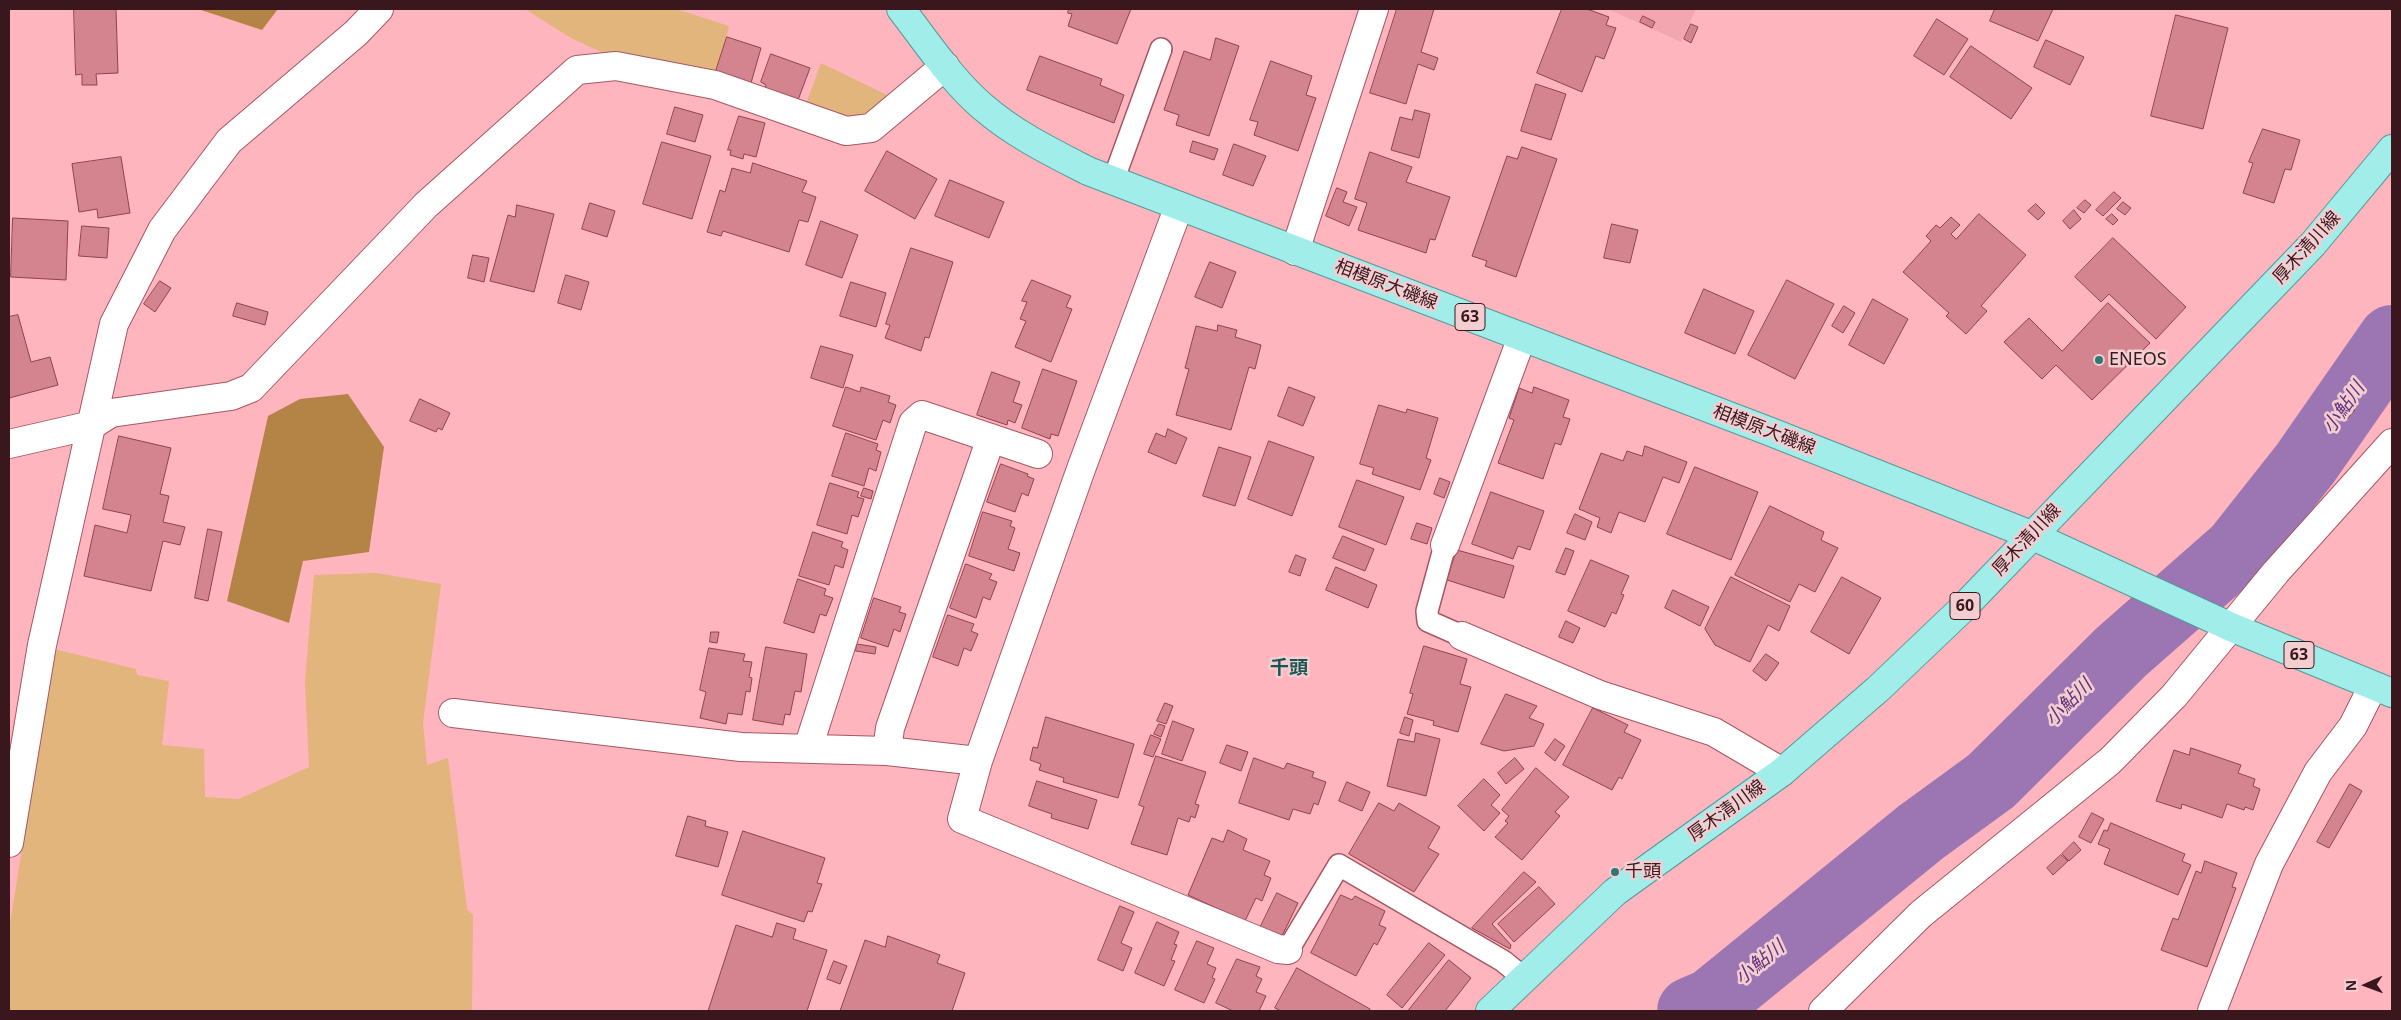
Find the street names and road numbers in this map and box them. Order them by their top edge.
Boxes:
street label: 厚木清川線 [2269,207,2345,289]
street label: 相模原大磯線 [1332,256,1440,314]
road number: 63 [1455,304,1485,330]
street label: 相模原大磯線 [1710,401,1818,459]
street label: 厚木清川線 [1988,500,2066,580]
road number: 60 [1950,592,1980,620]
road number: 63 [2284,642,2314,668]
street label: 厚木清川線 [1684,776,1770,846]

